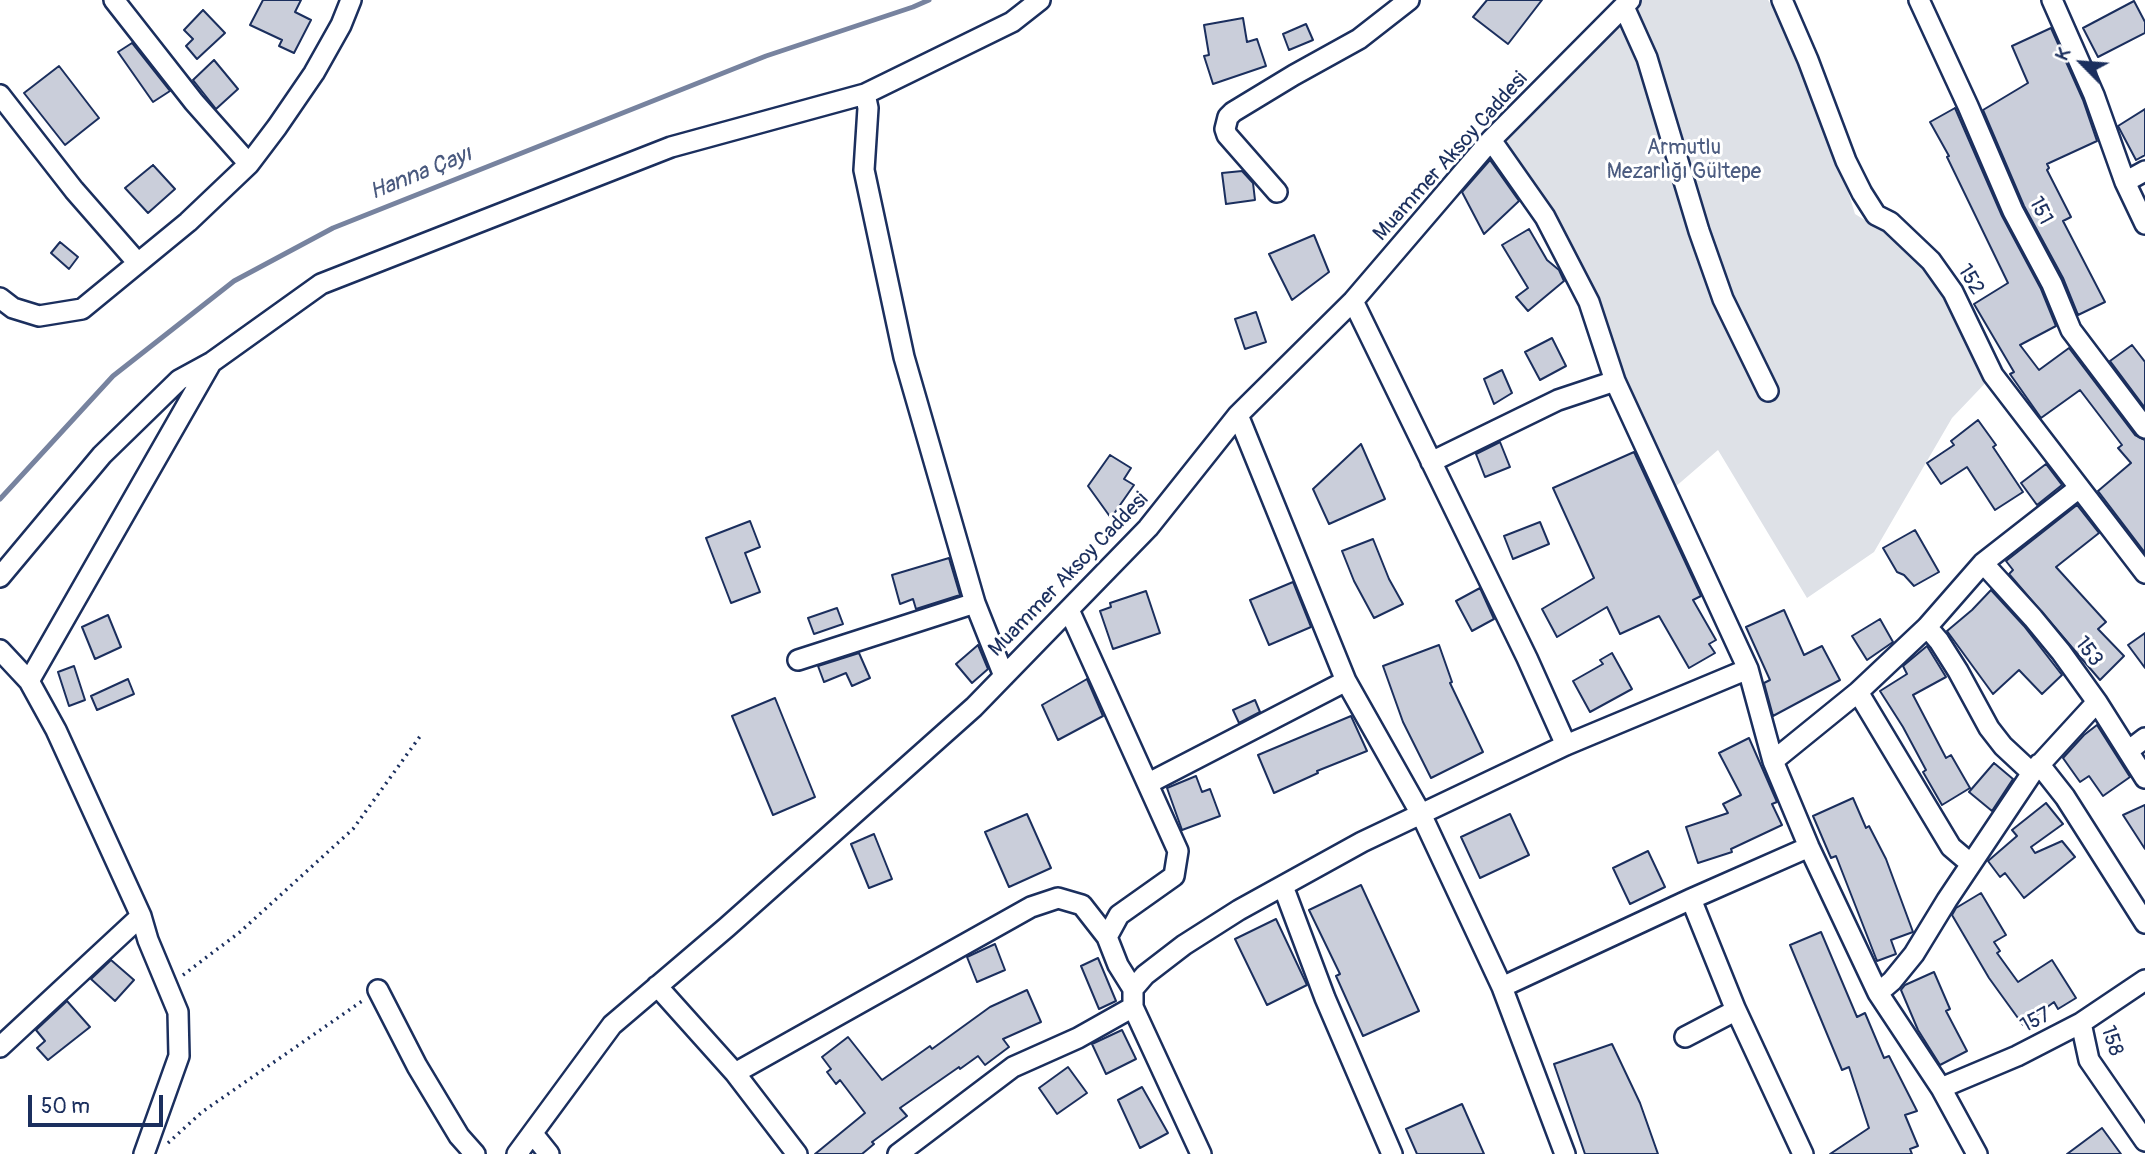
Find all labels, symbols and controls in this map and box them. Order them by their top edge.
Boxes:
north arrow [2047,28,2117,98]
text: K [2050,44,2076,64]
street label: Muammer Aksoy Caddesi [1368,67,1534,247]
park label: Armutlu Mezarlığı Gültepe [1607,136,1761,186]
water label: Hanna Çayı [366,141,476,207]
street label: 151 [2022,193,2058,229]
street label: 152 [1951,260,1989,300]
street label: Muammer Aksoy Caddesi [984,488,1154,662]
street label: 153 [2069,632,2107,672]
street label: 157 [2017,1003,2055,1039]
street label: 158 [2094,1023,2128,1059]
scale bar [32,1080,166,1124]
text: 50 m [41,1093,90,1120]

